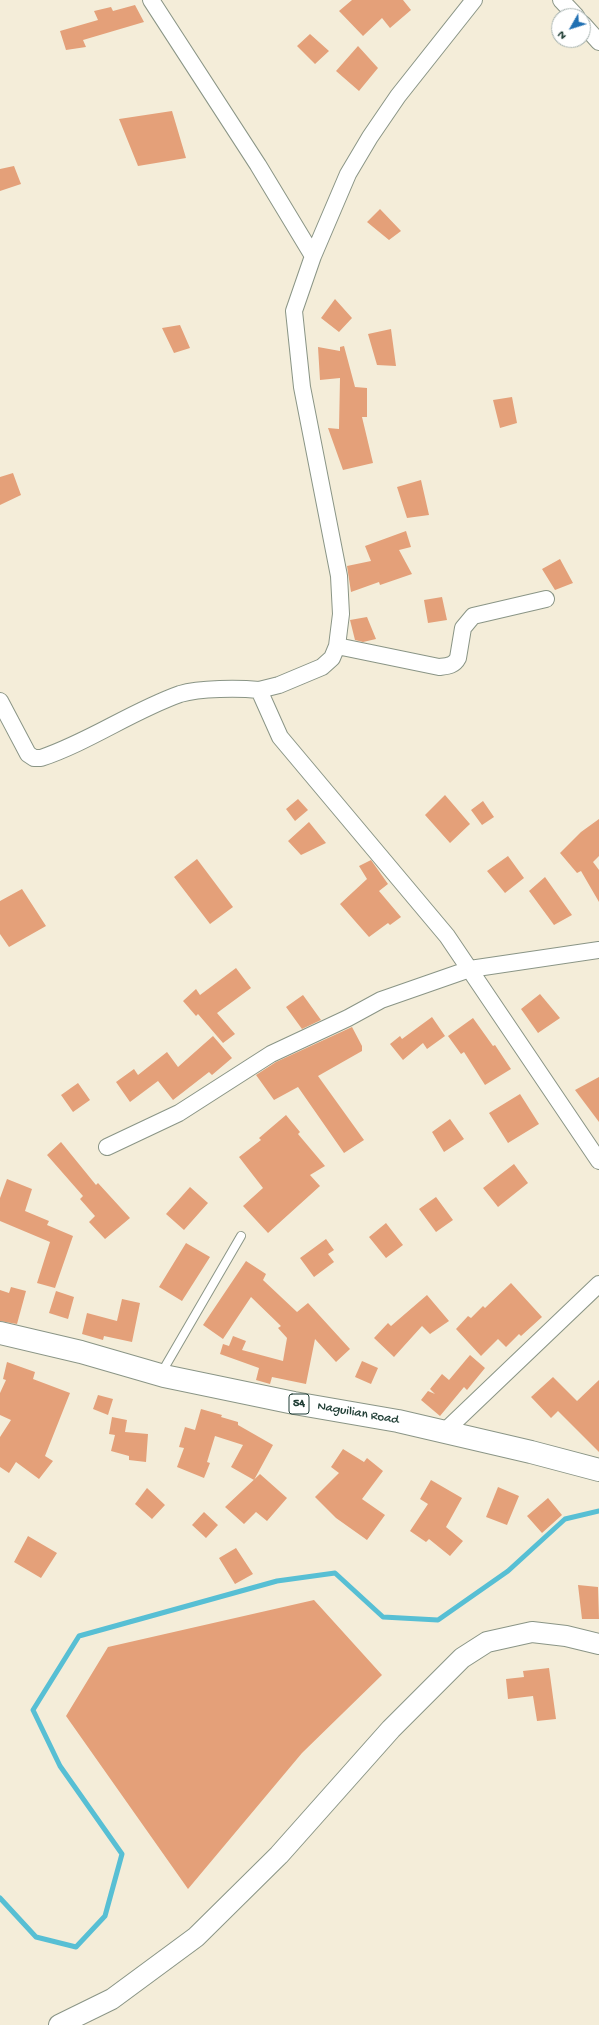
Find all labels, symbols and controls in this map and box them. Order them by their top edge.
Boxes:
north arrow [551,8,591,48]
text: N [556,28,569,41]
road number: 54 [289,1394,309,1414]
street label: Naguilian Road [316,1399,400,1429]

